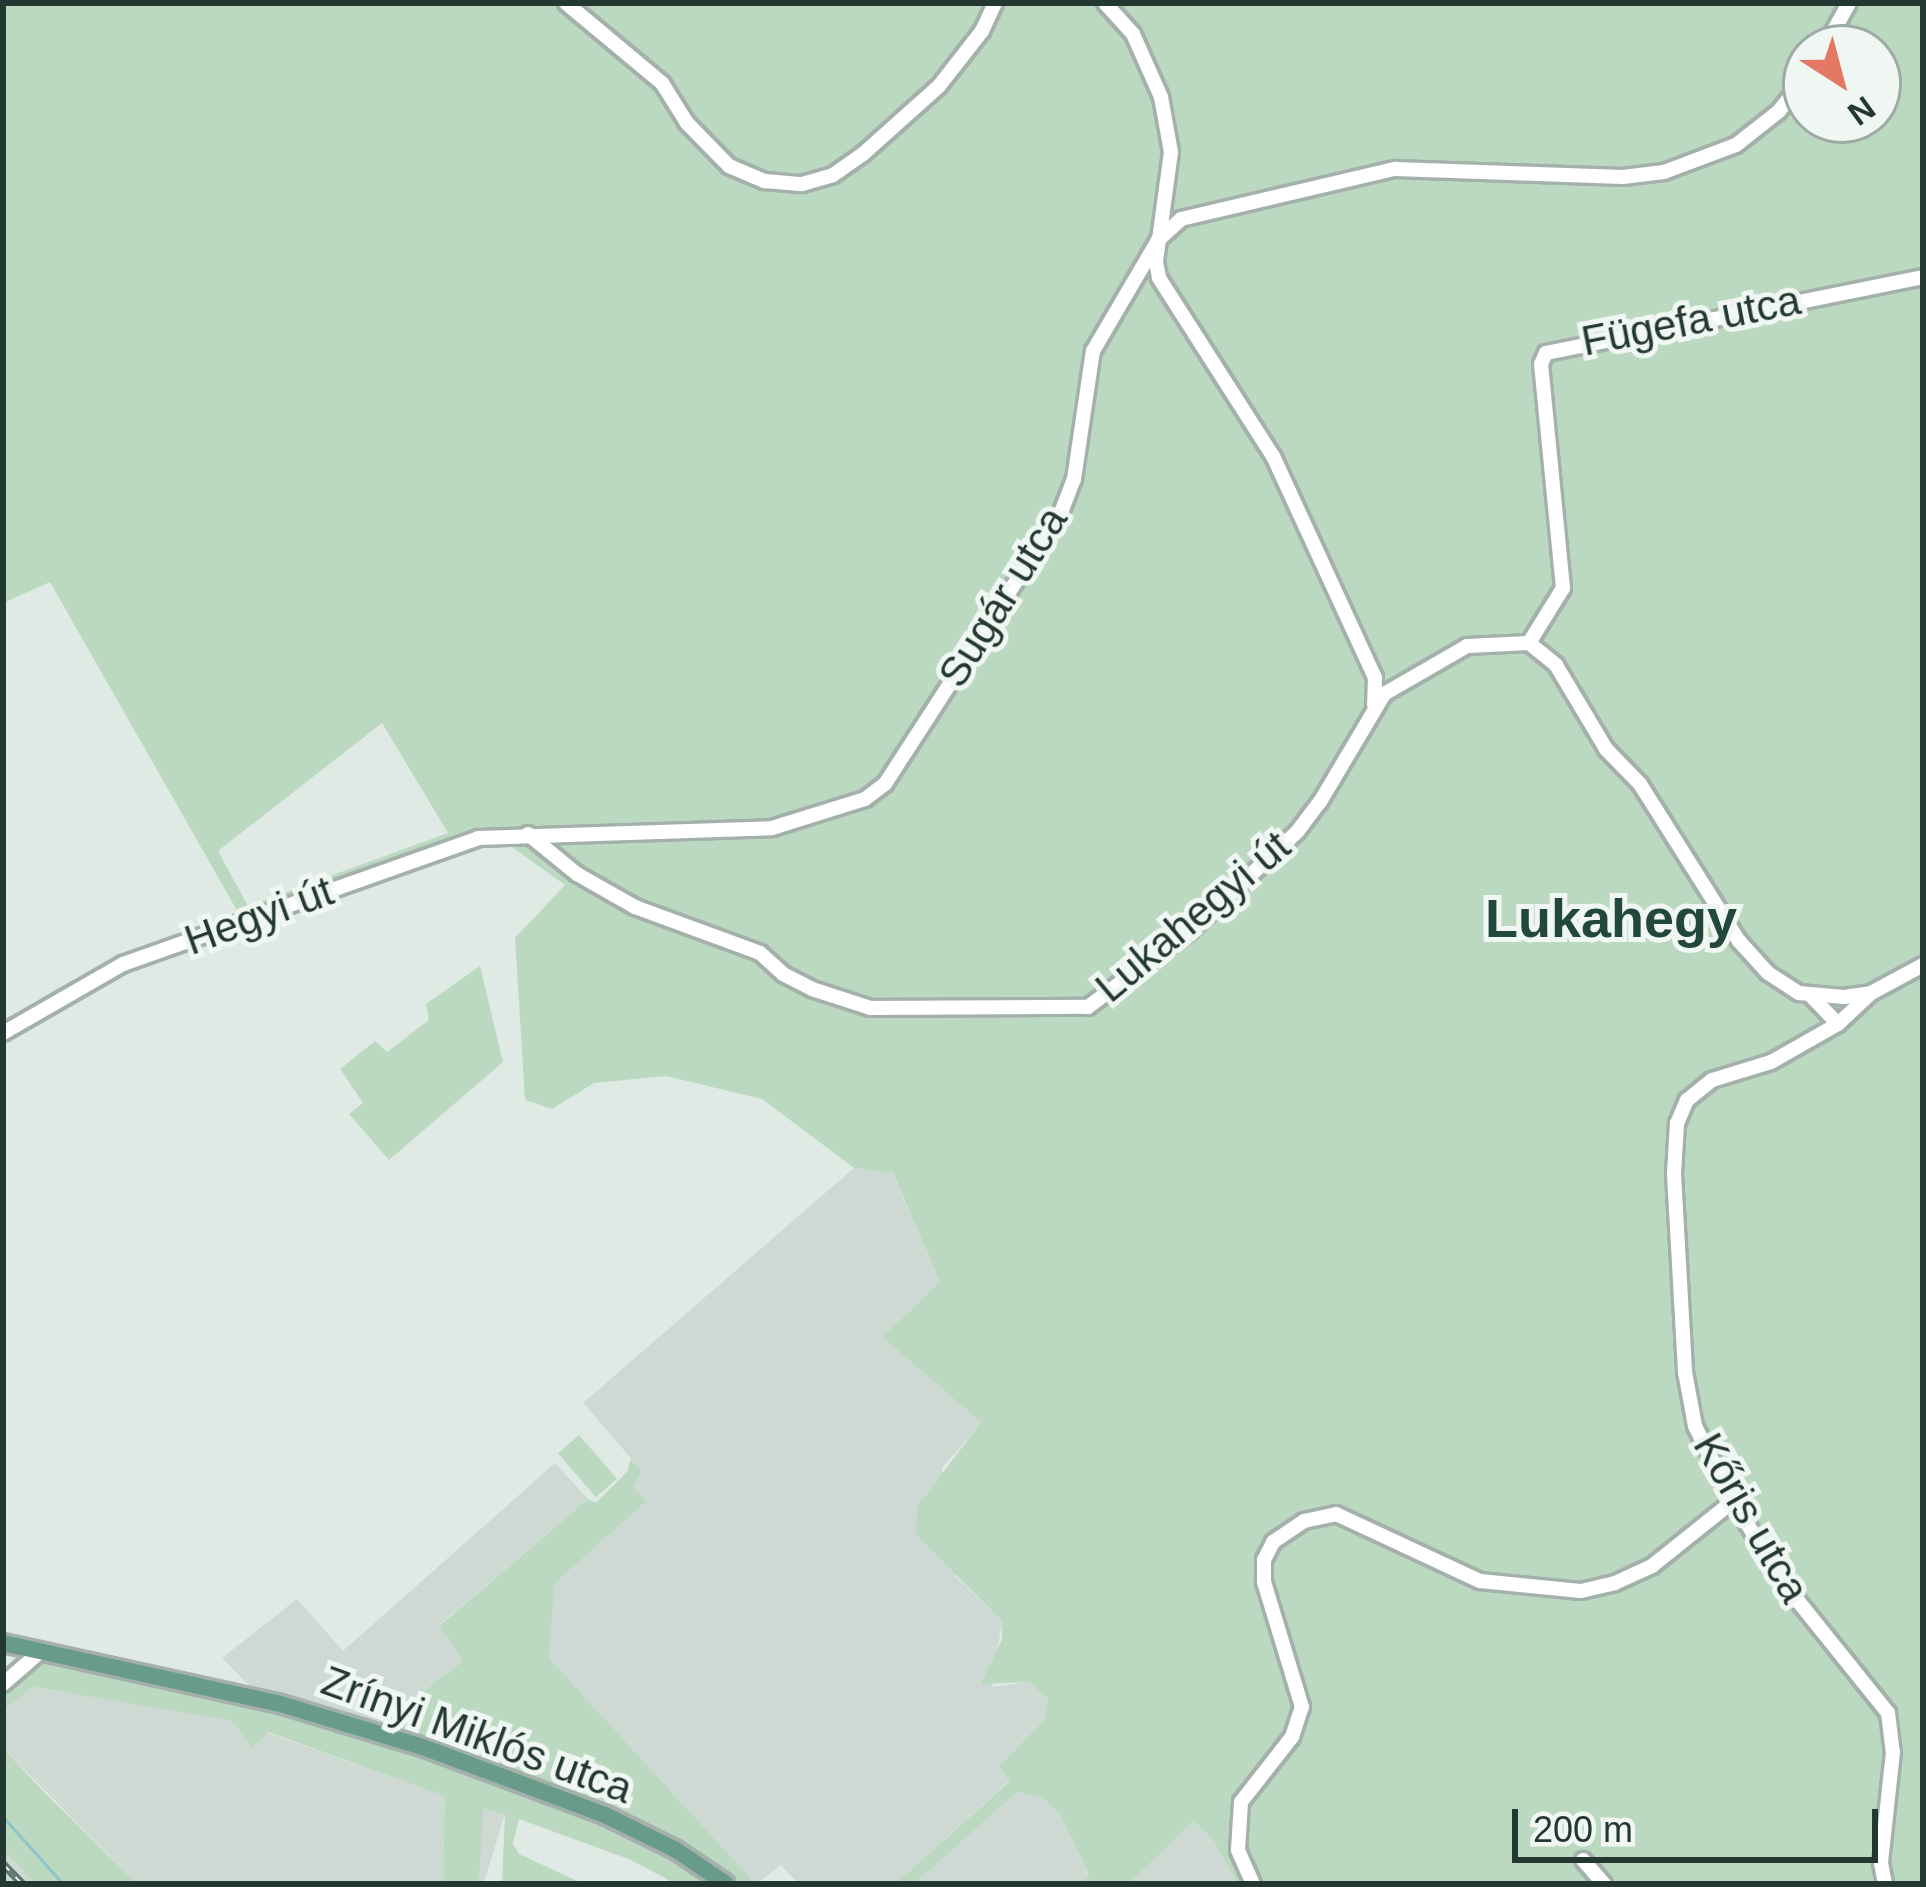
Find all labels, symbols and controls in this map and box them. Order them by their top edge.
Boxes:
north arrow [1782,24,1902,144]
text: N [1841,89,1882,133]
street label: Fügefa utca [1577,275,1805,367]
street label: Sugár utca [928,498,1078,696]
street label: Lukahegyi út [1086,821,1300,1013]
street label: Hegyi út [178,866,340,966]
district label: Lukahegy [1485,886,1737,950]
street label: Kőris utca [1682,1425,1820,1611]
street label: Zrínyi Miklós utca [315,1655,639,1815]
scale bar [1518,1785,1884,1859]
text: 200 m [1533,1809,1633,1850]

